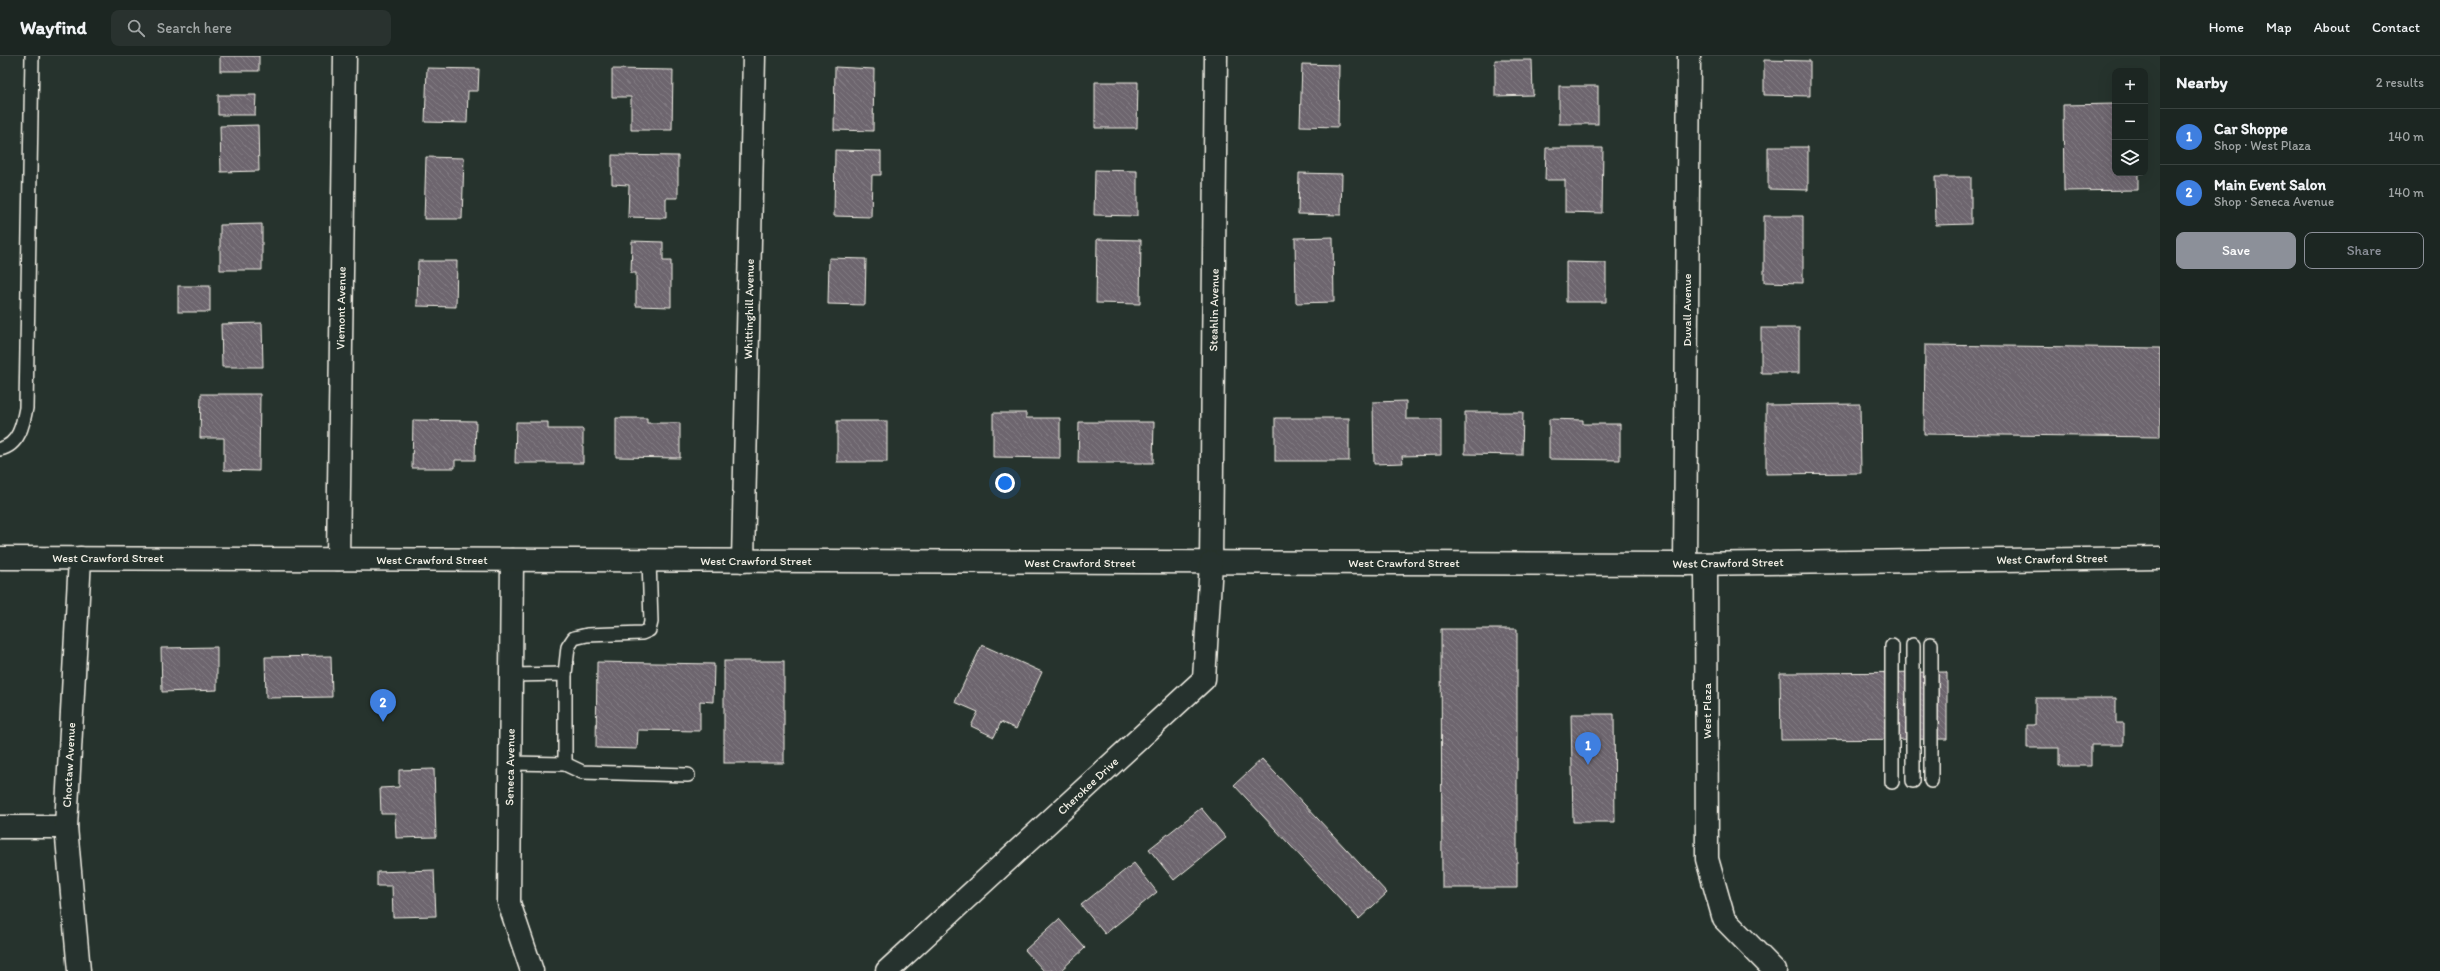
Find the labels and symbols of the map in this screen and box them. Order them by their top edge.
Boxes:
street label: Whittinghill Avenue [741,258,757,359]
street label: Viemont Avenue [333,266,349,350]
street label: Steahlin Avenue [1206,268,1222,352]
street label: Duvall Avenue [1680,273,1694,347]
your location [995,473,1015,493]
street label: West Crawford Street [52,551,164,565]
street label: West Crawford Street [1996,551,2108,567]
street label: West Crawford Street [376,553,488,567]
street label: West Crawford Street [700,554,812,568]
street label: West Crawford Street [1672,555,1784,571]
street label: West Crawford Street [1024,556,1136,570]
street label: West Crawford Street [1348,556,1460,570]
street label: West Plaza [1700,682,1714,739]
pin: 2 [370,689,396,722]
street label: Choctaw Avenue [60,722,78,808]
street label: Seneca Avenue [502,728,518,806]
pin: 1 [1575,732,1601,765]
street label: Cherokee Drive [1055,754,1121,818]

